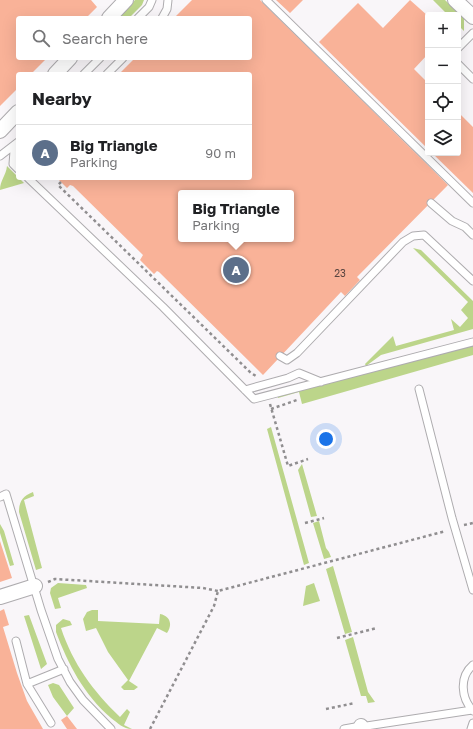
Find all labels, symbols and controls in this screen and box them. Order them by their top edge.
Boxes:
map controls [425,12,461,156]
button: + [425,12,461,48]
search box [16,16,252,60]
icon: search [30,27,52,49]
text: Search here [62,29,148,47]
button: − [425,48,461,84]
button: locate [425,84,461,120]
text: Nearby [32,88,92,109]
button: layers [425,120,461,156]
text: Big Triangle [70,136,158,154]
text: A [40,145,50,161]
text: 90 m [205,145,236,161]
text: Parking [70,154,118,170]
popup [178,190,294,242]
text: Big Triangle [192,199,280,217]
text: Parking [192,217,240,233]
pin: A [223,255,249,285]
house number: 23 [334,267,346,279]
your location [316,429,336,449]

